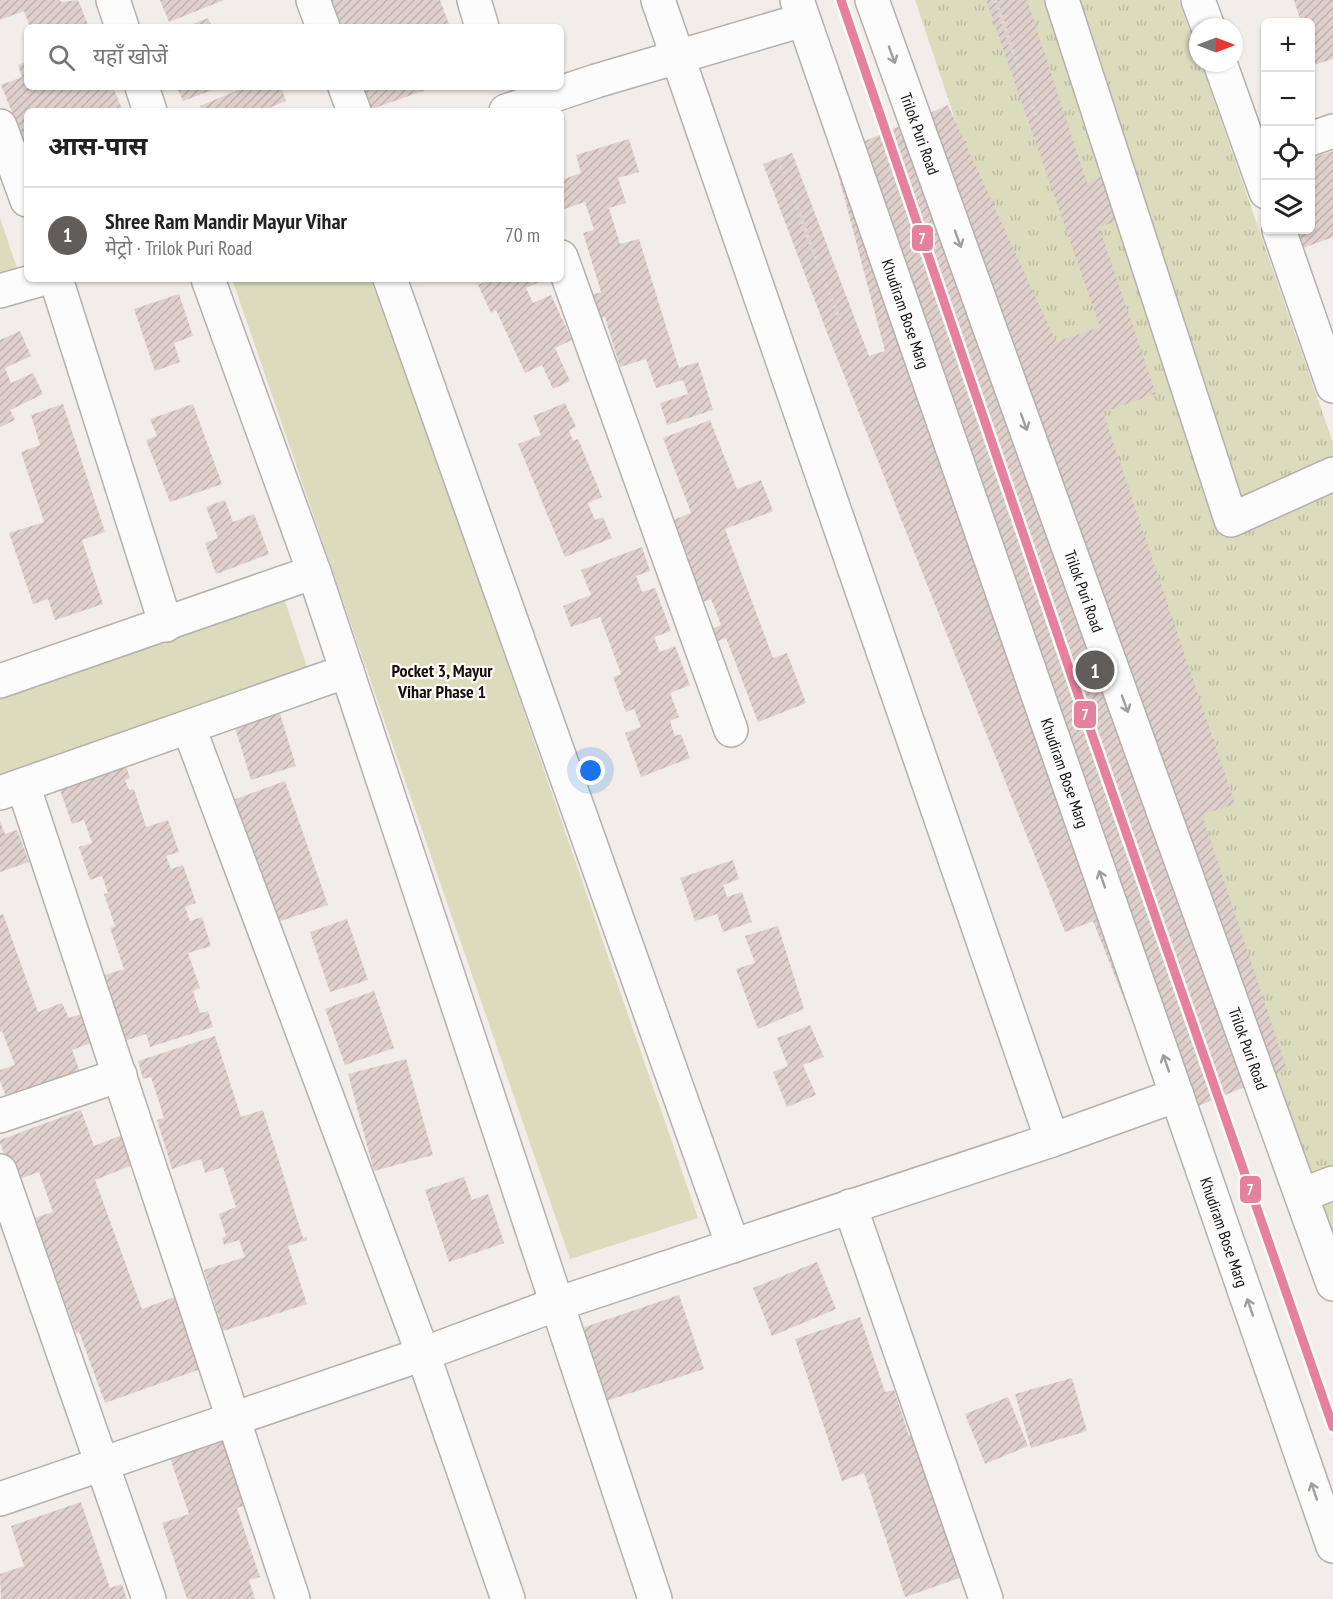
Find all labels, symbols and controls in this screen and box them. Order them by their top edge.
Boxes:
north arrow [1189,18,1243,72]
map controls [1261,18,1315,234]
button: + [1261,18,1315,72]
search box [24,24,564,90]
icon: search [45,41,78,74]
text: यहाँ खोजें [93,42,168,70]
one-way arrow [888,45,899,64]
button: − [1261,72,1315,126]
street label: Trilok Puri Road [896,90,944,178]
button: locate [1261,126,1315,180]
text: आस-पास [48,129,148,162]
button: layers [1261,180,1315,234]
text: Shree Ram Mandir Mayur Vihar [105,207,347,235]
text: 1 [63,222,72,248]
text: 70 m [505,222,540,248]
line badge: 7 [911,224,934,252]
text: 7 [918,228,926,248]
one-way arrow [953,229,964,247]
text: मेट्रो · Trilok Puri Road [105,235,252,261]
street label: Khudiram Bose Marg [878,256,934,371]
one-way arrow [1019,412,1030,431]
street label: Trilok Puri Road [1060,547,1108,635]
pin: 1 [1076,648,1114,692]
district label: Pocket 3, Mayur Vihar Phase 1 [391,659,493,703]
one-way arrow [1121,695,1132,713]
line badge: 7 [1073,700,1097,729]
text: 7 [1081,704,1089,724]
street label: Khudiram Bose Marg [1037,715,1093,830]
your location [576,756,605,785]
one-way arrow [1095,870,1106,888]
street label: Trilok Puri Road [1225,1005,1272,1092]
one-way arrow [1159,1054,1170,1073]
street label: Khudiram Bose Marg [1196,1175,1252,1290]
line badge: 7 [1239,1175,1262,1204]
text: 7 [1246,1179,1254,1199]
one-way arrow [1243,1298,1254,1317]
one-way arrow [1307,1482,1318,1501]

